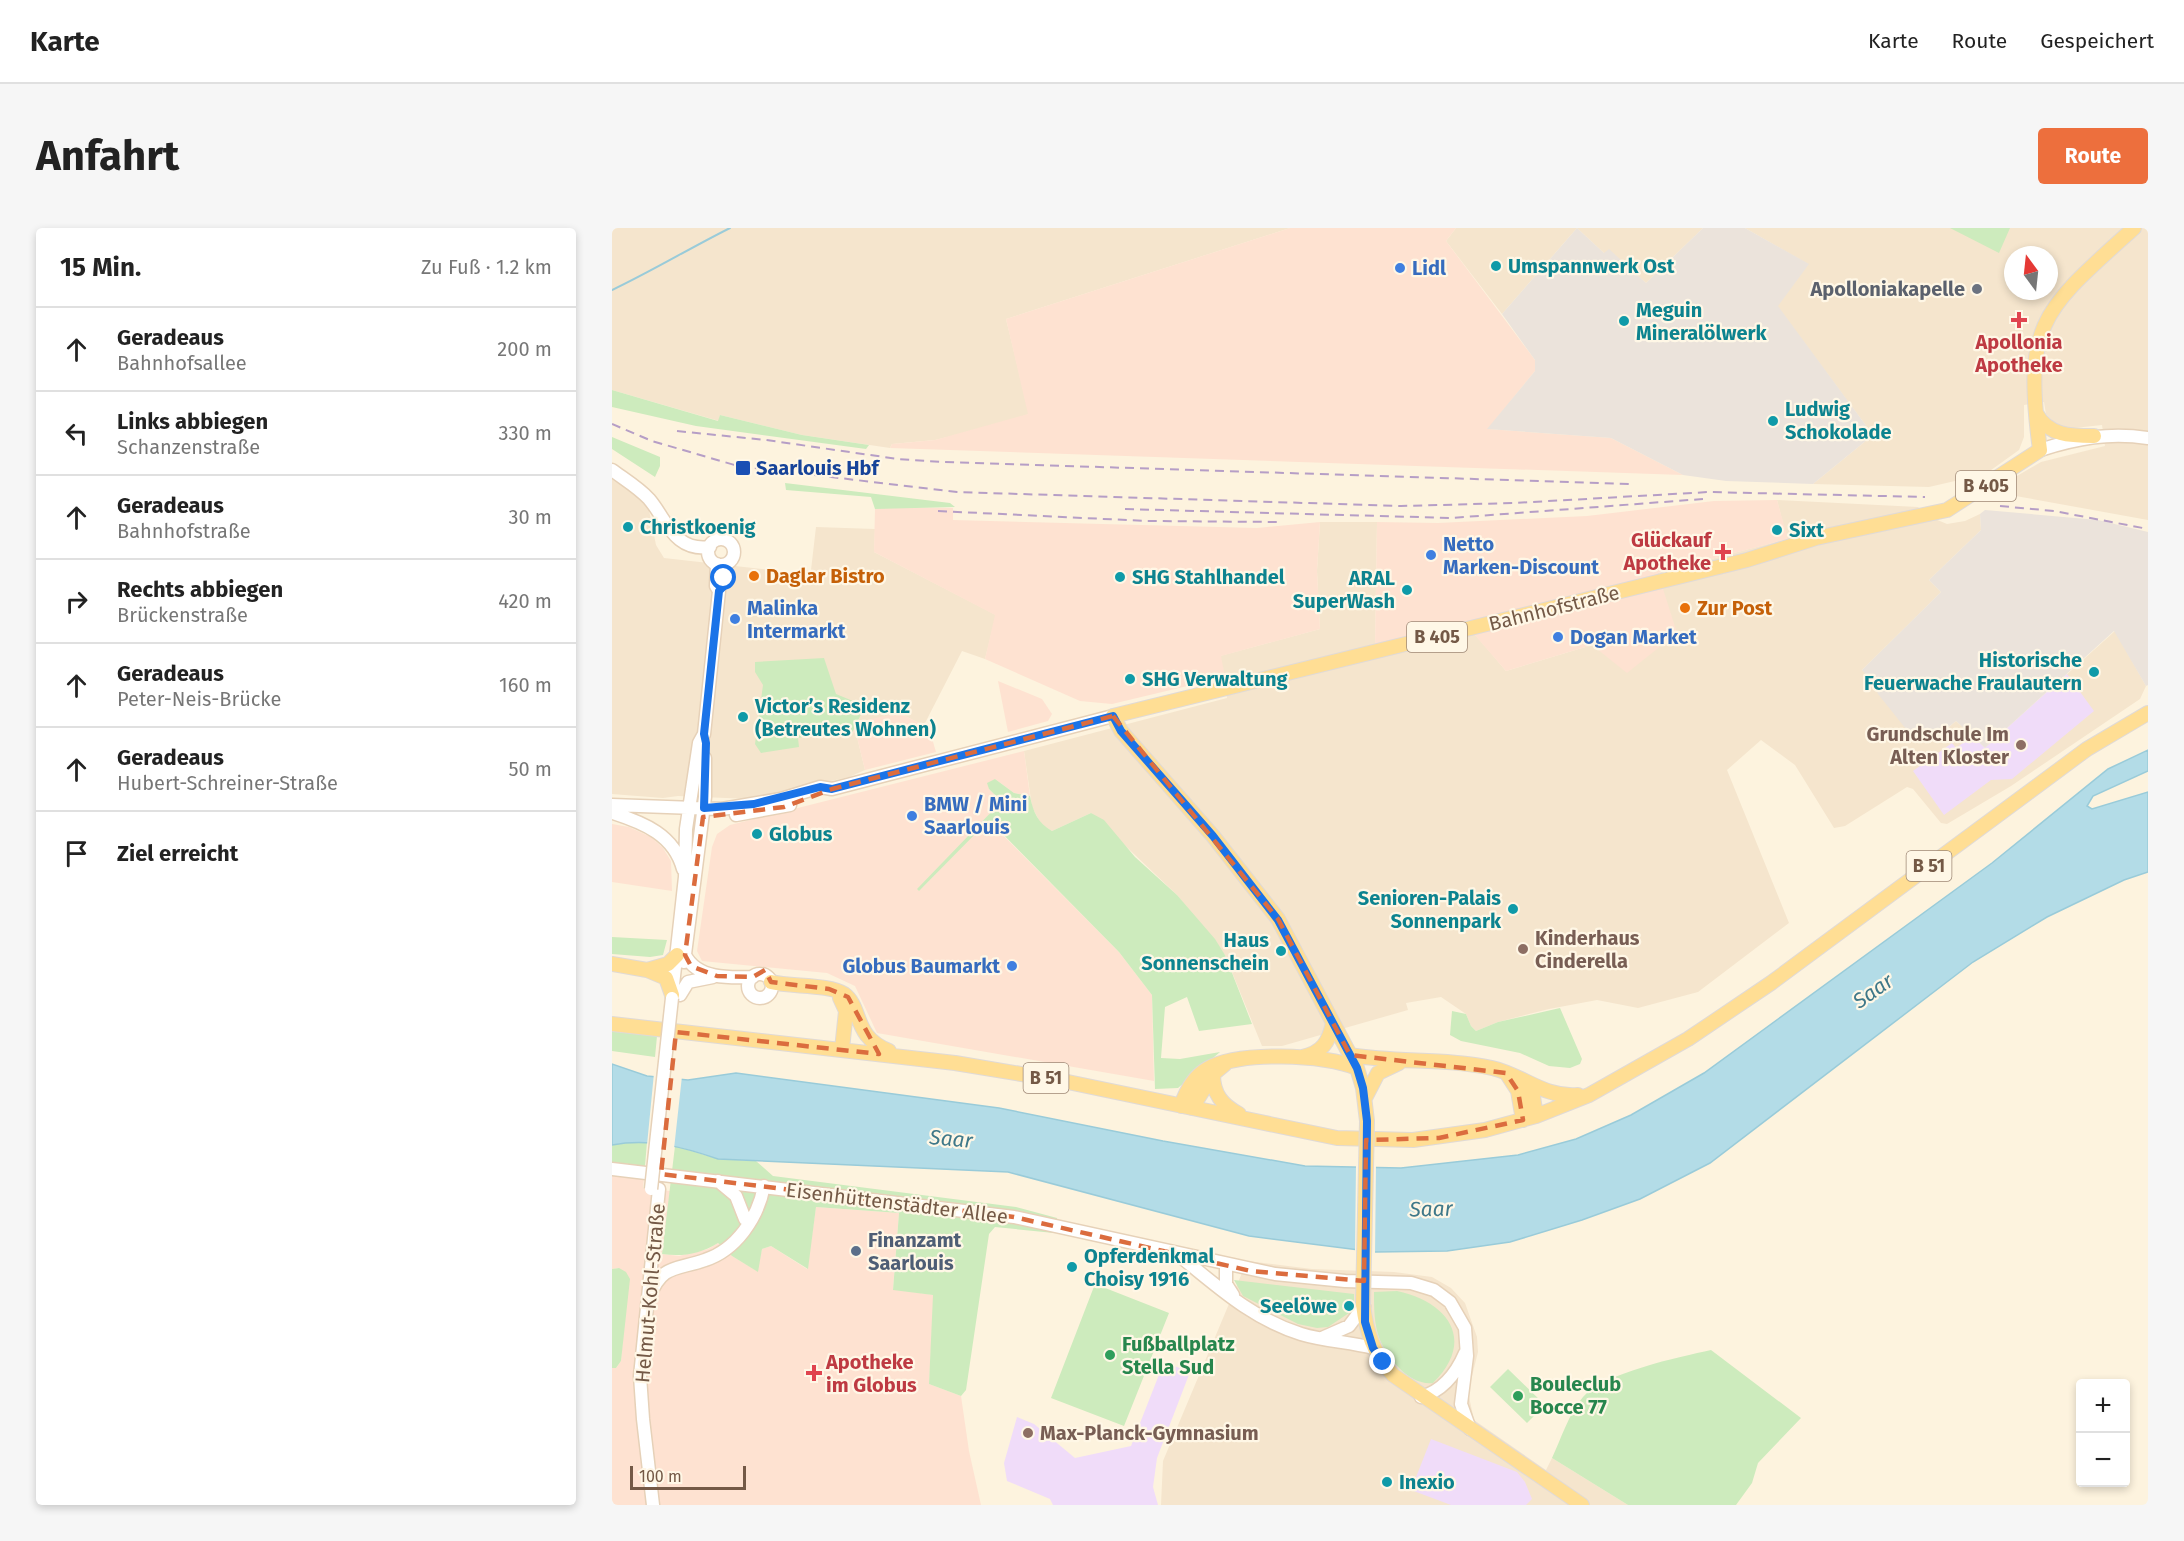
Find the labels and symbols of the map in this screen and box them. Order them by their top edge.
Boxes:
north arrow [2004,246,2058,300]
place label: Umspannwerk Ost [1508,254,1675,278]
place label: Lidl [1412,256,1446,280]
marker: Umspannwerk Ost [1489,259,1503,273]
marker: Lidl [1393,261,1407,275]
place label: Apolloniakapelle [1809,277,1965,301]
marker: Apolloniakapelle [1970,282,1984,296]
place label: Meguin Mineralölwerk [1636,298,1768,345]
marker: Apollonia Apotheke [2012,313,2026,327]
marker: Meguin Mineralölwerk [1617,314,1631,328]
place label: Apollonia Apotheke [1974,330,2063,377]
place label: Ludwig Schokolade [1785,397,1892,444]
marker: Ludwig Schokolade [1766,414,1780,428]
place label: Saarlouis Hbf [756,456,881,480]
marker: Saarlouis Hbf [734,459,752,477]
road number: B 405 [1956,471,2016,501]
place label: Christkoenig [640,515,757,539]
place label: Sixt [1789,518,1824,542]
marker: Christkoenig [621,520,635,534]
marker: Sixt [1770,523,1784,537]
place label: Glückauf Apotheke [1622,528,1713,575]
place label: Netto Marken-Discount [1443,532,1599,579]
marker: Glückauf Apotheke [1716,545,1730,559]
marker: Netto Marken-Discount [1424,548,1438,562]
route start [710,564,736,590]
place label: Daglar Bistro [766,564,885,588]
place label: SHG Stahlhandel [1132,565,1285,589]
place label: ARAL SuperWash [1293,566,1395,613]
marker: Daglar Bistro [747,569,761,583]
marker: SHG Stahlhandel [1113,570,1127,584]
street label: Bahnhofstraße [1486,580,1622,636]
marker: ARAL SuperWash [1400,583,1414,597]
place label: Malinka Intermarkt [747,596,846,643]
place label: Zur Post [1697,596,1772,620]
marker: Zur Post [1678,601,1692,615]
marker: Malinka Intermarkt [728,612,742,626]
road number: B 405 [1407,622,1467,652]
place label: Dogan Market [1570,625,1697,649]
marker: Dogan Market [1551,630,1565,644]
place label: Historische Feuerwache Fraulautern [1864,648,2082,695]
marker: Historische Feuerwache Fraulautern [2087,665,2101,679]
place label: SHG Verwaltung [1142,667,1288,691]
marker: SHG Verwaltung [1123,672,1137,686]
place label: Victor’s Residenz (Betreutes Wohnen) [754,694,936,741]
marker: Victor’s Residenz (Betreutes Wohnen) [736,710,750,724]
place label: Grundschule Im Alten Kloster [1867,722,2010,769]
marker: Grundschule Im Alten Kloster [2014,738,2028,752]
place label: BMW / Mini Saarlouis [924,792,1027,839]
marker: BMW / Mini Saarlouis [905,809,919,823]
place label: Globus [769,822,833,846]
marker: Globus [750,827,764,841]
road number: B 51 [1906,851,1952,881]
place label: Senioren-Palais Sonnenpark [1358,886,1502,933]
marker: Senioren-Palais Sonnenpark [1506,902,1520,916]
place label: Kinderhaus Cinderella [1535,926,1640,973]
place label: Haus Sonnenschein [1141,928,1269,975]
marker: Kinderhaus Cinderella [1516,942,1530,956]
marker: Haus Sonnenschein [1274,944,1288,958]
place label: Globus Baumarkt [842,954,1000,978]
marker: Globus Baumarkt [1005,959,1019,973]
water label: Saar [1847,967,1899,1015]
road number: B 51 [1024,1063,1068,1093]
water label: Saar [927,1124,975,1154]
street label: Eisenhüttenstädter Allee [785,1177,1009,1229]
water label: Saar [1408,1196,1454,1222]
street label: Helmut-Kohl-Straße [630,1202,670,1384]
place label: Finanzamt Saarlouis [868,1228,962,1275]
marker: Finanzamt Saarlouis [849,1244,863,1258]
place label: Opferdenkmal Choisy 1916 [1084,1244,1214,1291]
marker: Opferdenkmal Choisy 1916 [1065,1260,1079,1274]
place label: Seelöwe [1260,1294,1337,1318]
marker: Seelöwe [1342,1299,1356,1313]
place label: Fußballplatz Stella Sud [1122,1332,1235,1379]
marker: Fußballplatz Stella Sud [1103,1348,1117,1362]
route end [1369,1348,1395,1374]
place label: Apotheke im Globus [825,1350,917,1397]
marker: Apotheke im Globus [807,1366,821,1380]
place label: Bouleclub Bocce 77 [1530,1372,1621,1419]
marker: Bouleclub Bocce 77 [1511,1389,1525,1403]
place label: Max-Planck-Gymnasium [1040,1421,1259,1445]
marker: Max-Planck-Gymnasium [1021,1426,1035,1440]
scale bar [630,1463,746,1490]
place label: Inexio [1399,1470,1455,1494]
marker: Inexio [1380,1475,1394,1489]

